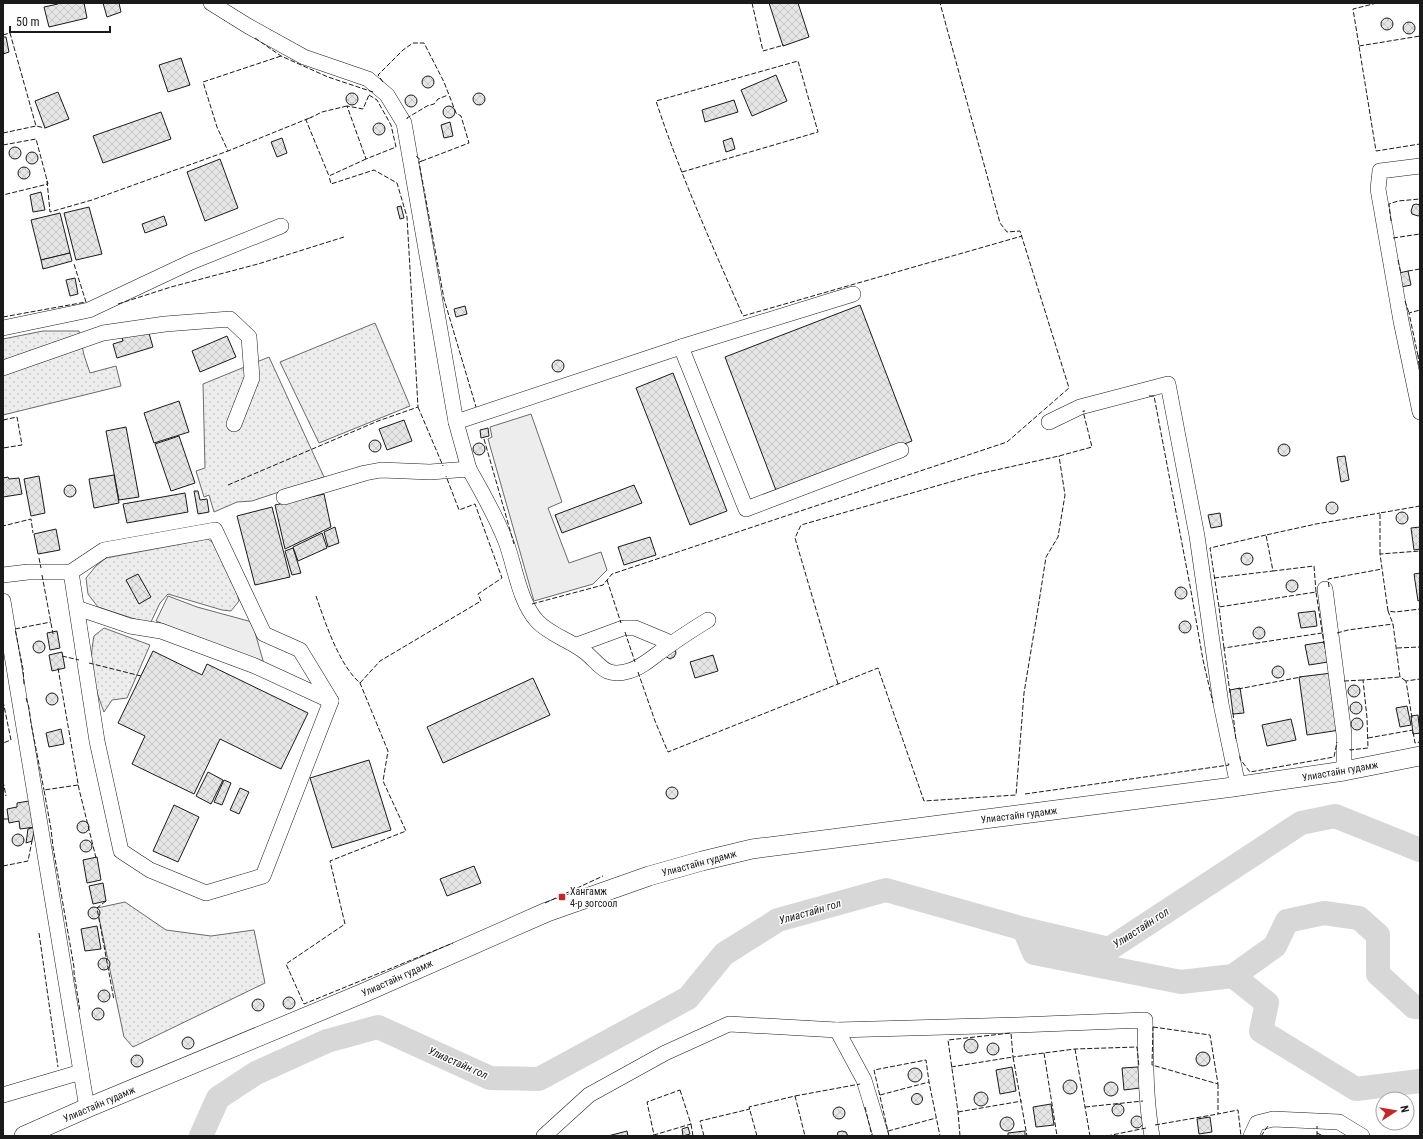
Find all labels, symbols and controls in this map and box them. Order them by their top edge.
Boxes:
scale bar [10,8,110,34]
text: 50 m [16,15,40,29]
street label: Улиастайн гудамж [1301,759,1379,783]
street label: Улиастайн гудамж [980,805,1058,825]
street label: Улиастайн гудамж [660,848,738,878]
place label: Хангамж 4-р зогсоол [570,886,617,909]
marker: Хангамж 4-р зогсоол [557,892,567,902]
water label: Улиастайн гол [777,897,843,927]
water label: Улиастайн гол [1111,905,1172,951]
street label: Улиастайн гудамж [360,957,435,999]
water label: Улиастайн гол [426,1044,490,1082]
street label: Улиастайн гудамж [61,1084,137,1124]
north arrow [1375,1091,1415,1131]
text: N [1397,1104,1411,1114]

